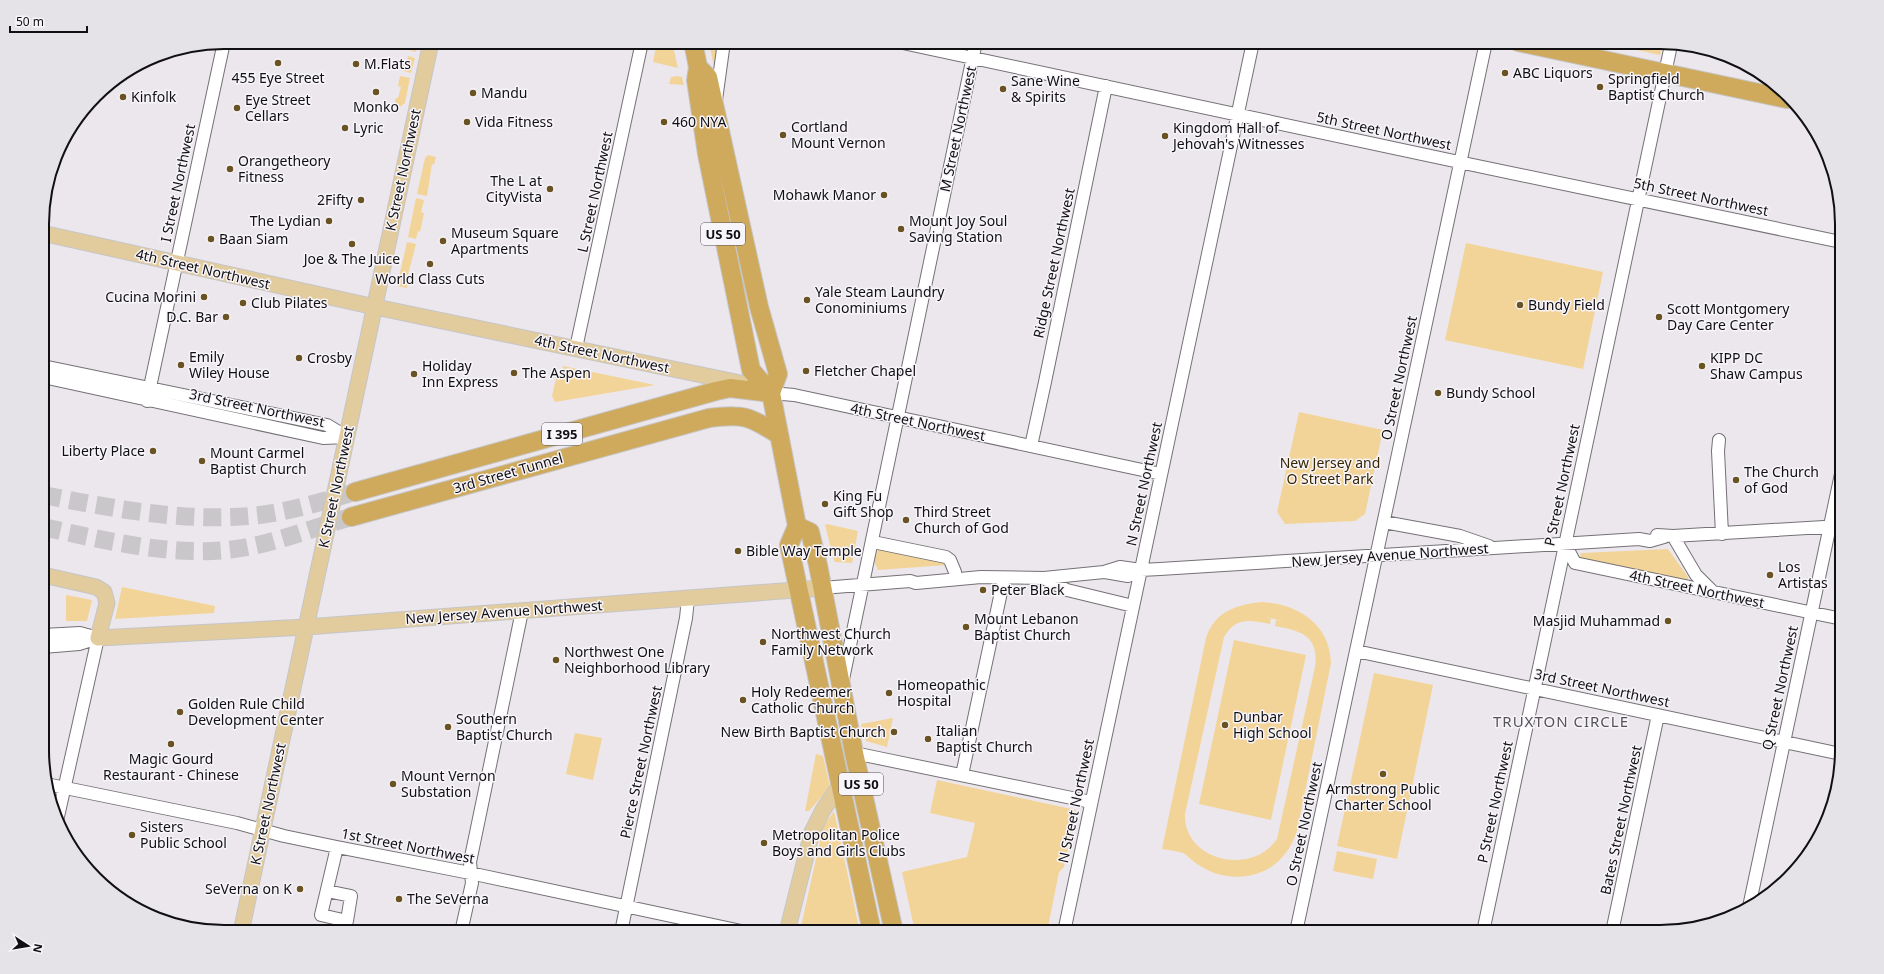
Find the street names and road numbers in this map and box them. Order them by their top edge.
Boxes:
street label: M Street Northwest [935,64,980,194]
street label: K Street Northwest [380,107,425,233]
street label: 5th Street Northwest [1315,107,1453,154]
street label: I Street Northwest [156,122,199,244]
street label: L Street Northwest [572,130,617,254]
street label: 5th Street Northwest [1632,173,1770,220]
street label: Ridge Street Northwest [1028,186,1079,340]
road number: US 50 [701,223,745,245]
street label: 4th Street Northwest [134,244,272,293]
street label: O Street Northwest [1376,314,1421,442]
street label: 4th Street Northwest [533,330,671,377]
street label: 3rd Street Northwest [188,384,326,431]
street label: 4th Street Northwest [849,398,987,445]
street label: N Street Northwest [1121,420,1166,548]
street label: P Street Northwest [1539,422,1584,548]
road number: I 395 [542,423,582,445]
street label: K Street Northwest [313,424,358,550]
street label: 3rd Street Tunnel [451,448,565,497]
street label: New Jersey Avenue Northwest [1291,538,1489,571]
street label: 4th Street Northwest [1628,565,1766,612]
street label: New Jersey Avenue Northwest [405,595,603,628]
street label: Q Street Northwest [1757,624,1802,752]
street label: 3rd Street Northwest [1533,664,1671,711]
street label: Pierce Street Northwest [615,684,666,840]
street label: N Street Northwest [1053,737,1098,865]
street label: P Street Northwest [1472,739,1517,865]
street label: K Street Northwest [245,741,290,867]
street label: Bates Street Northwest [1595,743,1646,896]
street label: O Street Northwest [1281,760,1326,888]
road number: US 50 [839,773,883,795]
street label: 1st Street Northwest [340,823,476,868]

